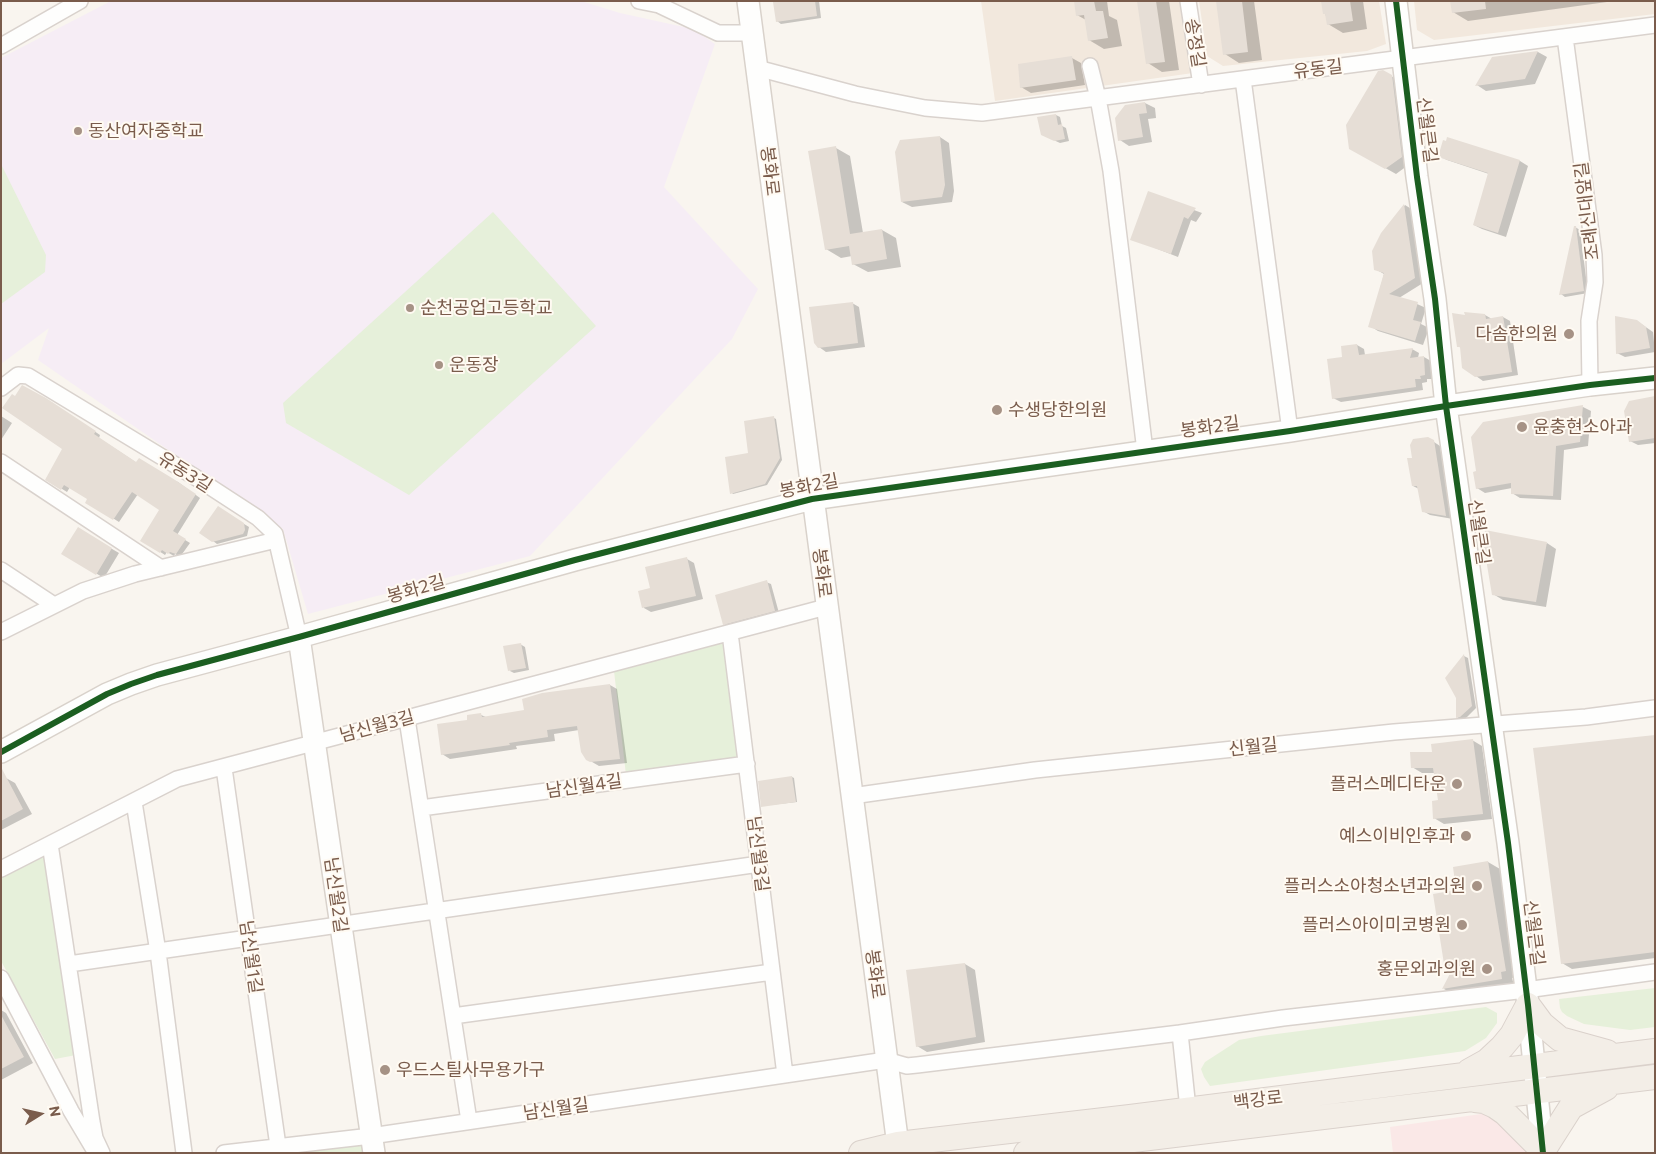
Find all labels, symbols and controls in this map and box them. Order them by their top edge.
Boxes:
street label: 송정길 [1180,17,1210,69]
street label: 유동길 [1292,55,1344,83]
street label: 신월큰길 [1412,96,1442,164]
place label: 동산여자중학교 [88,120,204,142]
marker: 동산여자중학교 [72,125,84,137]
street label: 봉화로 [756,145,784,197]
street label: 조례신대앞길 [1570,160,1604,262]
place label: 순천공업고등학교 [420,297,552,319]
marker: 순천공업고등학교 [404,302,416,314]
place label: 다솜한의원 [1475,323,1558,345]
marker: 다솜한의원 [1562,327,1576,341]
place label: 운동장 [449,354,499,376]
marker: 운동장 [433,359,445,371]
place label: 수생당한의원 [1008,399,1107,421]
marker: 수생당한의원 [990,403,1004,417]
street label: 봉화2길 [1179,412,1241,442]
place label: 윤충현소아과 [1533,416,1632,438]
marker: 윤충현소아과 [1515,420,1529,434]
street label: 유동3길 [154,447,216,497]
street label: 봉화2길 [778,470,840,502]
street label: 신월큰길 [1464,498,1494,566]
street label: 봉화로 [808,547,836,599]
street label: 봉화2길 [384,570,448,608]
street label: 남신월3길 [337,706,417,746]
street label: 신월길 [1227,734,1279,760]
street label: 남신월4길 [544,770,624,802]
place label: 플러스메디타운 [1330,773,1446,795]
marker: 플러스메디타운 [1450,777,1464,791]
street label: 남신월3길 [743,815,773,893]
place label: 예스이비인후과 [1339,825,1455,847]
marker: 예스이비인후과 [1459,829,1473,843]
street label: 남신월2길 [320,856,352,934]
place label: 플러스소아청소년과의원 [1284,875,1466,897]
marker: 플러스소아청소년과의원 [1470,879,1484,893]
street label: 신월큰길 [1519,899,1549,967]
place label: 플러스아이미코병원 [1302,914,1451,936]
marker: 플러스아이미코병원 [1455,918,1469,932]
street label: 남신월1길 [235,919,267,995]
street label: 봉화로 [861,948,889,1000]
place label: 홍문외과의원 [1377,958,1476,980]
marker: 홍문외과의원 [1480,962,1494,976]
place label: 우드스틸사무용가구 [396,1059,545,1081]
marker: 우드스틸사무용가구 [378,1063,392,1077]
street label: 백강로 [1232,1086,1284,1114]
north arrow [15,1089,65,1139]
street label: 남신월길 [522,1094,590,1124]
text: N [46,1105,65,1118]

